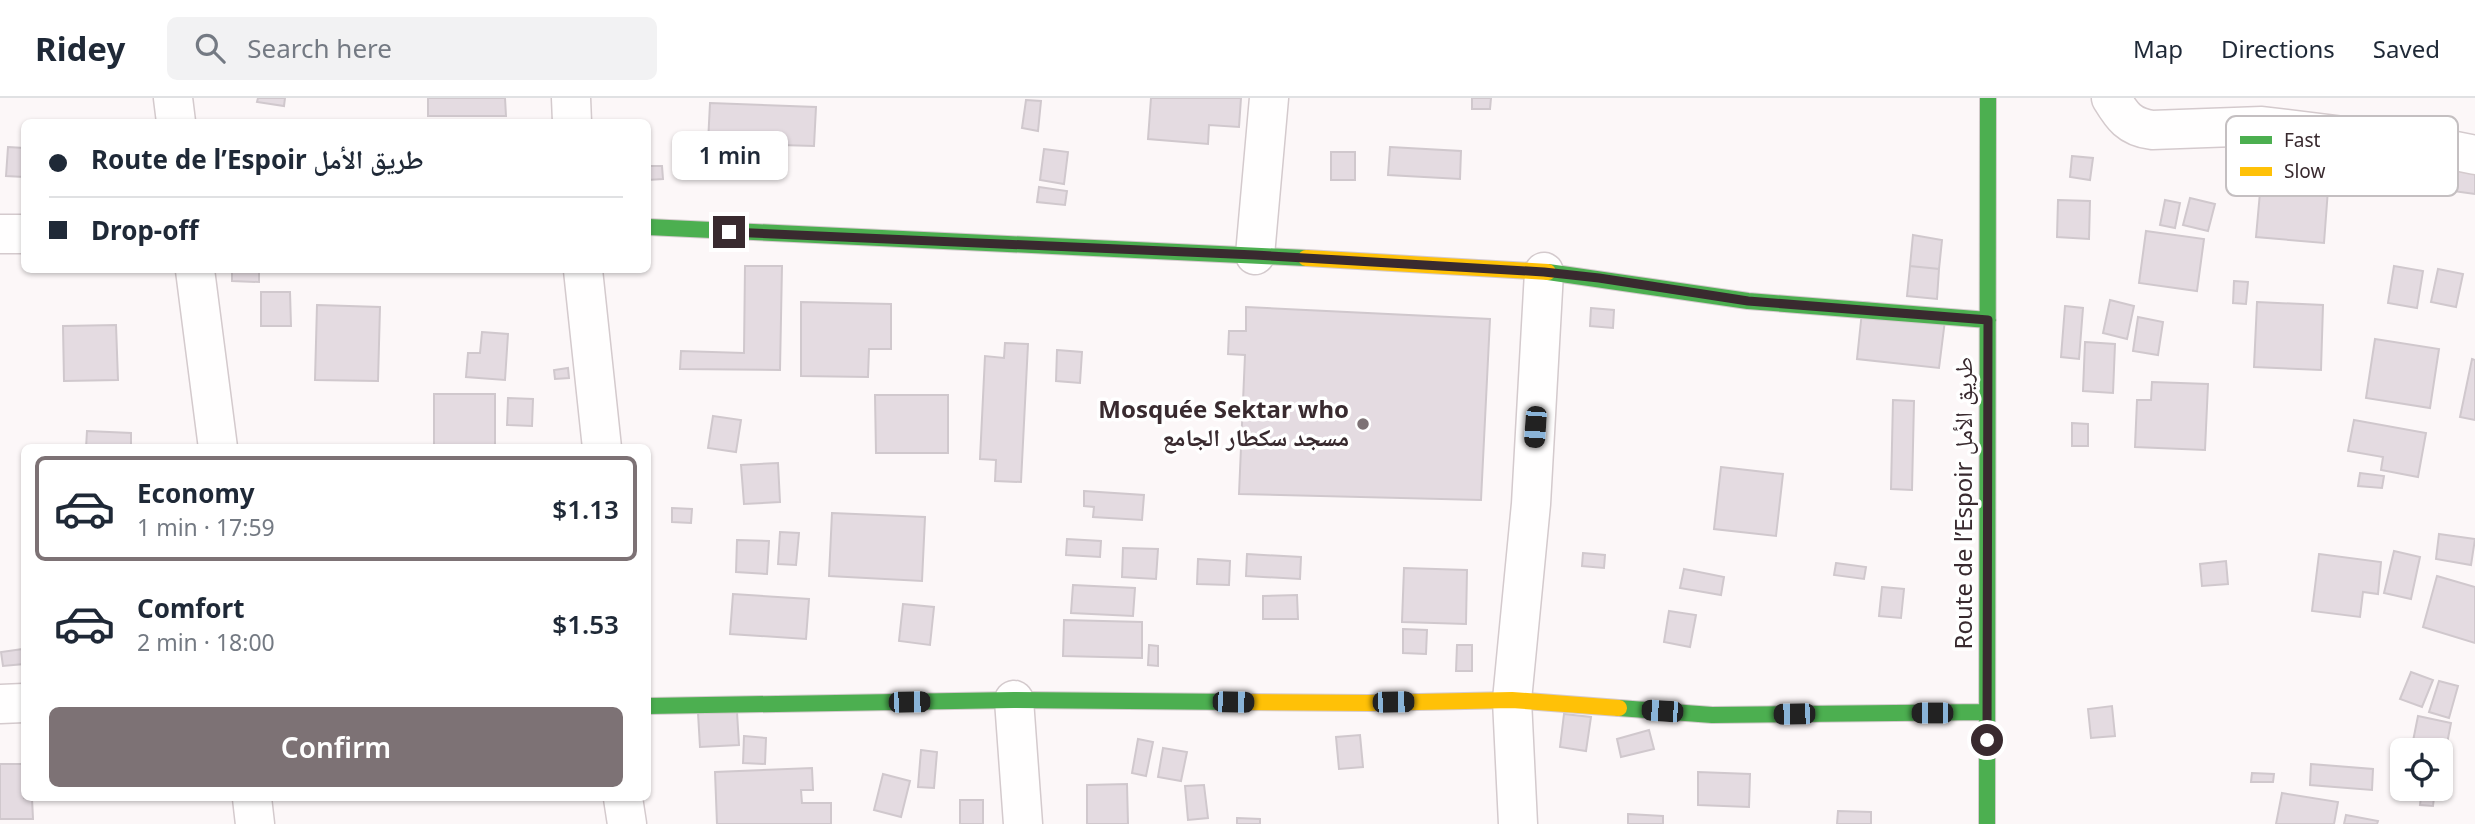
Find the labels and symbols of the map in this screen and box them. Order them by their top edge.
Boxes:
legend [2226,116,2458,196]
text: Fast [2284,127,2321,153]
callout: 1 min [671,130,787,180]
text: Slow [2284,158,2325,184]
route end [713,216,745,248]
street label: Route de l’Espoir طريق الأمل [1946,357,1979,649]
place label: Mosquée Sektar who مسجد سكطار الجامع [1098,392,1349,454]
car [1524,405,1547,449]
marker: Mosquée Sektar who مسجد سكطار الجامع [1355,416,1371,432]
car [888,691,931,713]
car [1212,691,1255,713]
car [1372,691,1415,713]
car [1641,699,1684,723]
car [1773,703,1816,725]
car [1912,703,1954,724]
route start [1971,724,2003,756]

